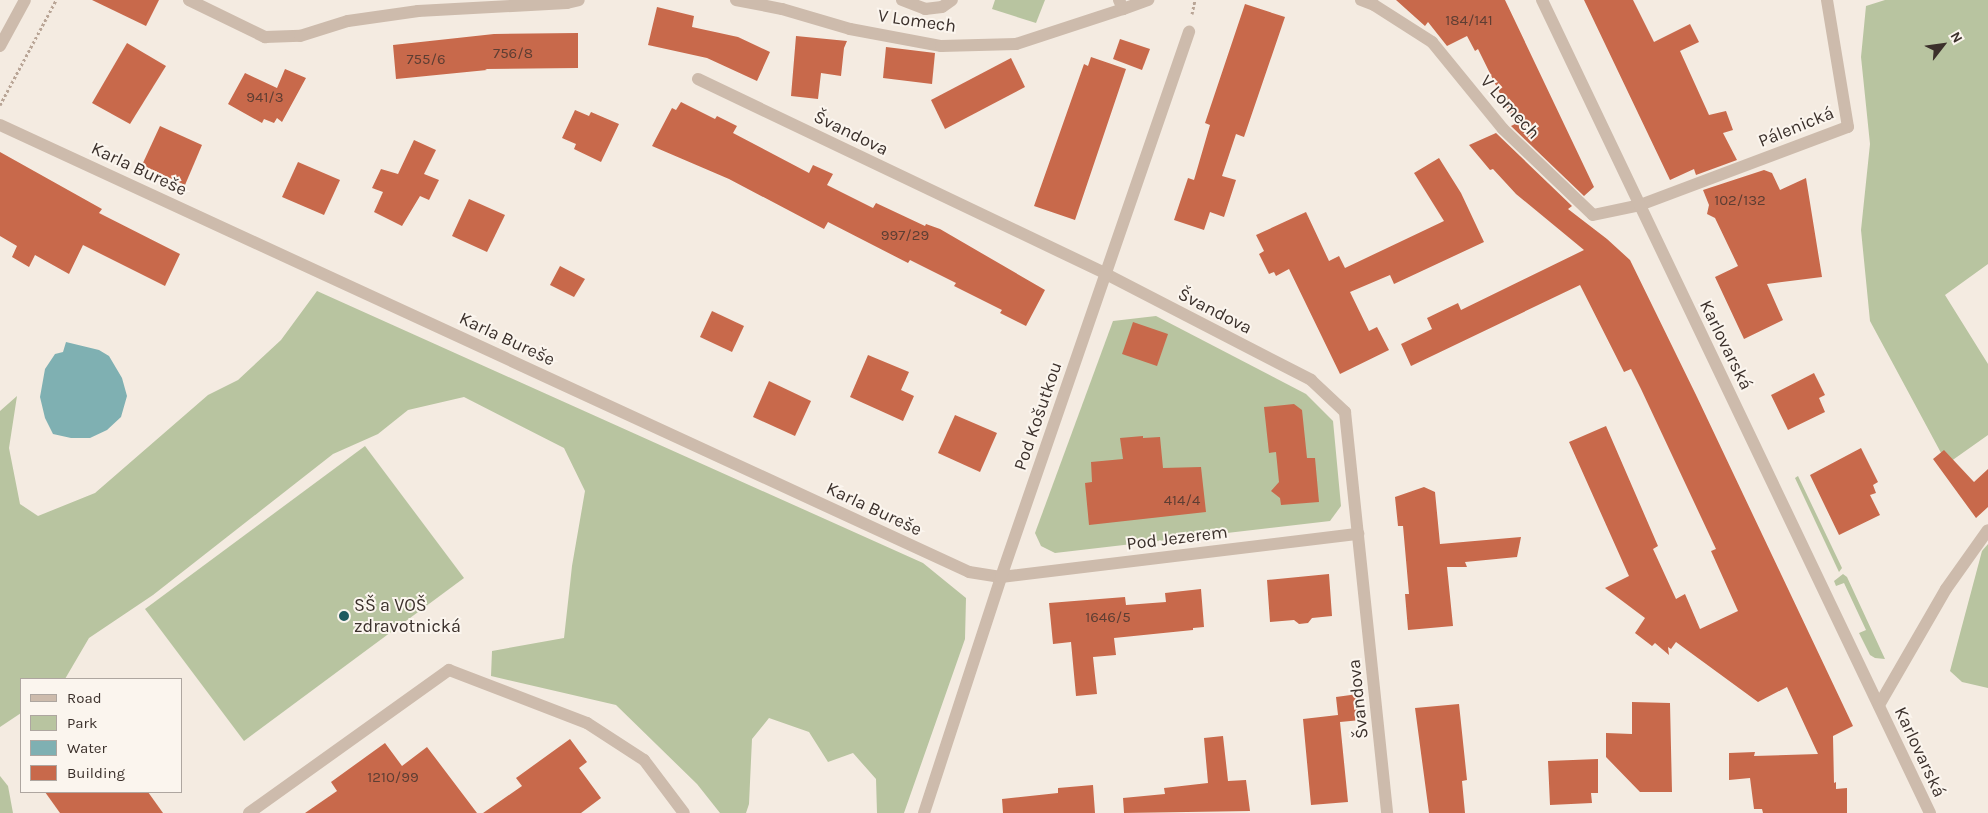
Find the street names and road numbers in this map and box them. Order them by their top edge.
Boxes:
street label: V Lomech [876,5,958,37]
street label: V Lomech [1476,70,1544,144]
street label: Pálenická [1755,102,1837,152]
street label: Švandova [810,106,892,160]
street label: Karla Bureše [88,137,190,201]
street label: Švandova [1174,283,1256,339]
street label: Karlovarská [1695,297,1757,393]
street label: Karla Bureše [456,307,558,371]
street label: Pod Košutkou [1009,359,1067,473]
street label: Karla Bureše [823,477,925,541]
street label: Pod Jezerem [1125,521,1229,555]
street label: Švandova [1343,658,1373,740]
street label: Karlovarská [1890,703,1950,801]

